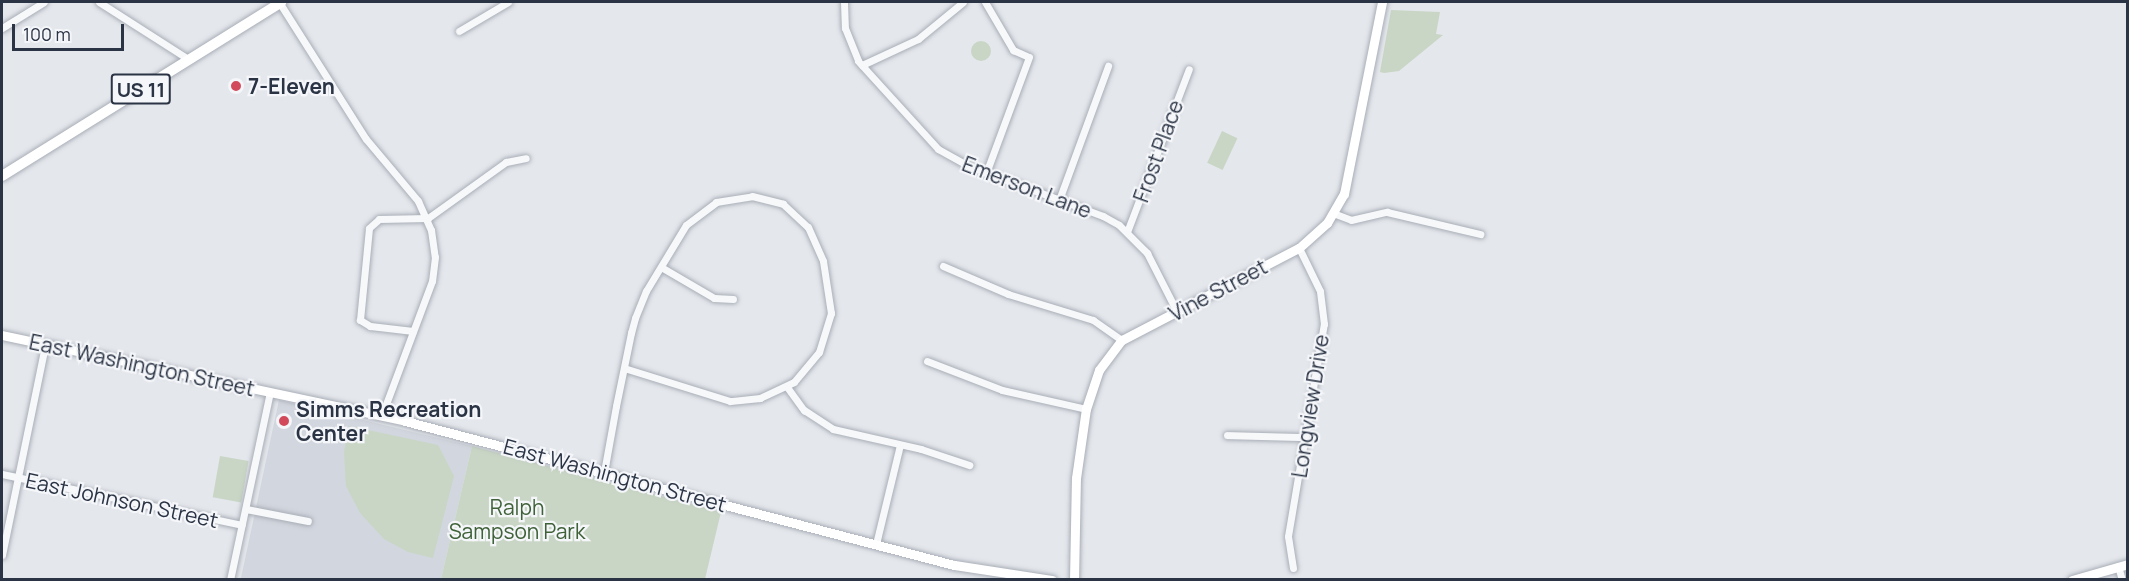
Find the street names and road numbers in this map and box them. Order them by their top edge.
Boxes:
road number: US 11 [110,72,172,106]
street label: Frost Place [1128,97,1188,205]
street label: Emerson Lane [959,151,1095,223]
street label: Vine Street [1165,254,1271,326]
street label: East Washington Street [27,329,257,401]
street label: Longview Drive [1286,332,1334,480]
street label: East Washington Street [501,433,729,517]
street label: East Johnson Street [23,467,221,533]

